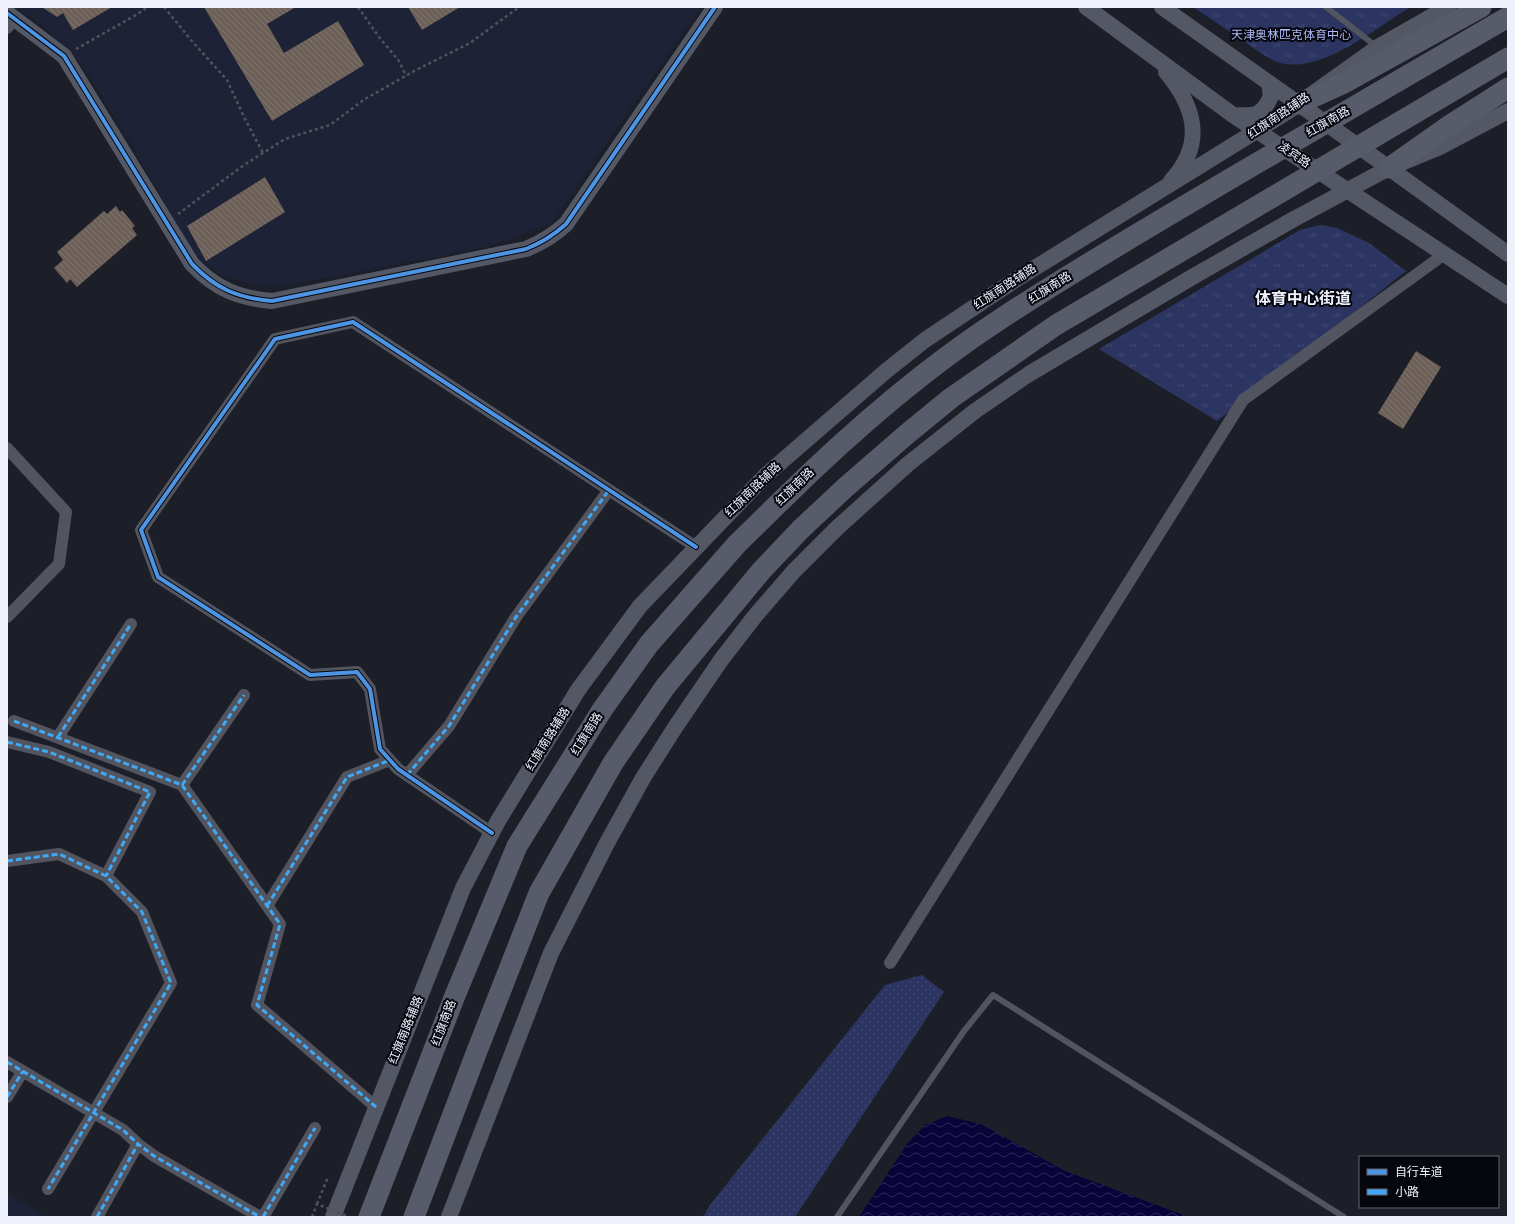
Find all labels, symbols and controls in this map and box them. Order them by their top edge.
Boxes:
park label: 天津奥林匹克体育中心 [1231,28,1351,43]
street label: 红旗南路辅路 [1245,90,1313,142]
street label: 红旗南路 [1303,104,1353,140]
street label: 凌宾路 [1275,139,1313,171]
street label: 红旗南路辅路 [971,261,1039,313]
street label: 红旗南路 [1026,269,1074,307]
district label: 体育中心街道 [1255,290,1351,309]
street label: 红旗南路辅路 [722,460,784,520]
street label: 红旗南路 [773,465,817,509]
street label: 红旗南路辅路 [523,704,573,774]
street label: 红旗南路 [568,710,606,758]
street label: 红旗南路辅路 [386,994,426,1066]
street label: 红旗南路 [428,998,460,1048]
legend [1359,1156,1499,1208]
text: 自行车道 [1395,1165,1443,1180]
text: 小路 [1395,1185,1419,1200]

